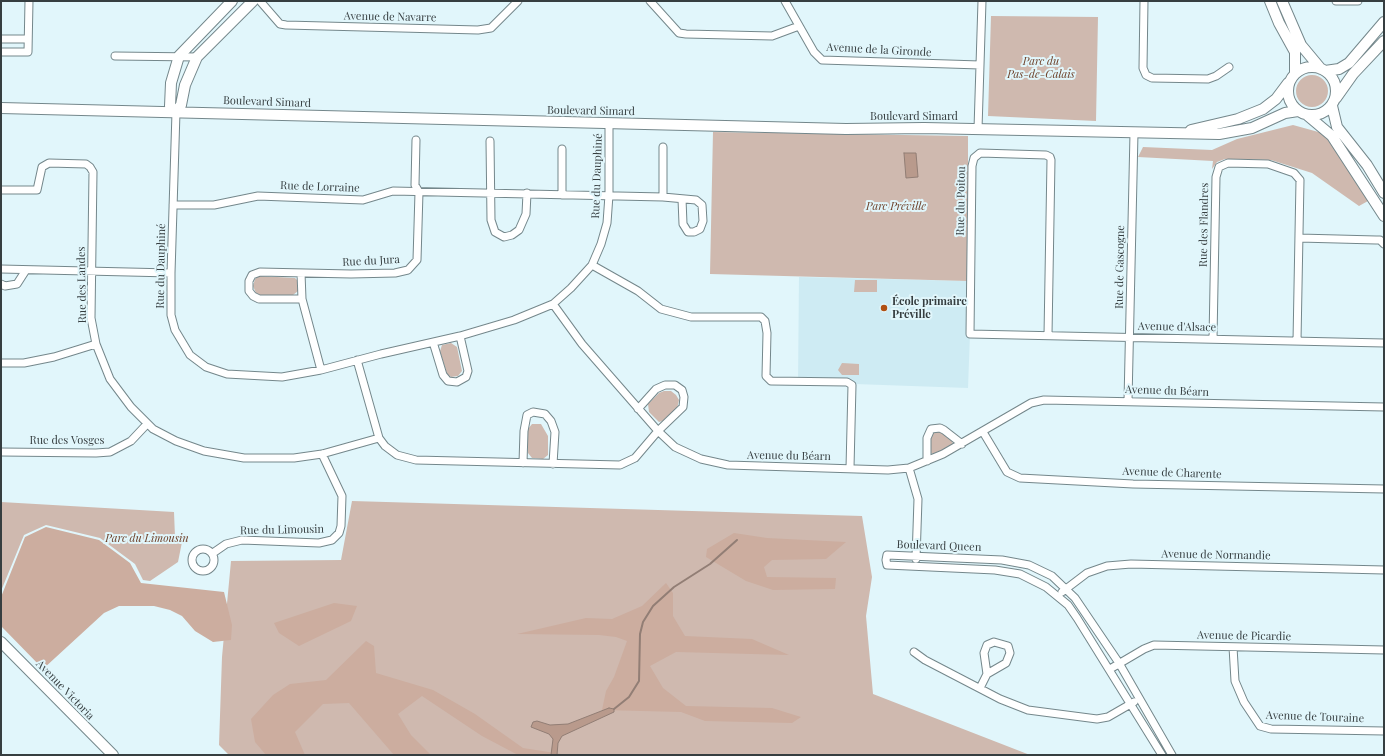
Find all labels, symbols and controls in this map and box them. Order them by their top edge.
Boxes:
street label: Avenue de Navarre [344,10,436,24]
street label: Avenue de la Gironde [826,41,932,59]
park label: Parc du Pas-de-Calais [1007,55,1075,81]
street label: Boulevard Simard [223,94,311,110]
street label: Boulevard Simard [547,104,635,118]
street label: Boulevard Simard [870,110,958,124]
street label: Rue du Dauphiné [589,133,605,219]
street label: Rue du Poitou [954,166,968,236]
street label: Rue de Lorraine [280,179,360,195]
street label: Rue des Flandres [1197,183,1211,267]
park label: Parc Préville [866,200,926,214]
street label: Rue du Dauphiné [154,223,168,309]
street label: Rue de Gascogne [1113,225,1127,309]
street label: Rue des Landes [75,246,89,324]
street label: Rue du Jura [342,253,400,269]
place label: École primaire Préville [892,295,967,321]
marker: École primaire Préville [879,303,889,313]
street label: Avenue d'Alsace [1138,320,1216,334]
street label: Avenue du Béarn [1125,383,1209,399]
street label: Rue des Vosges [30,434,104,448]
street label: Avenue du Béarn [747,449,831,463]
street label: Avenue de Charente [1122,465,1222,481]
street label: Rue du Limousin [240,523,324,537]
park label: Parc du Limousin [105,532,189,546]
street label: Boulevard Queen [896,538,982,554]
street label: Avenue de Normandie [1161,547,1271,563]
street label: Avenue de Picardie [1197,629,1291,643]
street label: Avenue Victoria [33,657,97,723]
street label: Avenue de Touraine [1266,709,1364,725]

